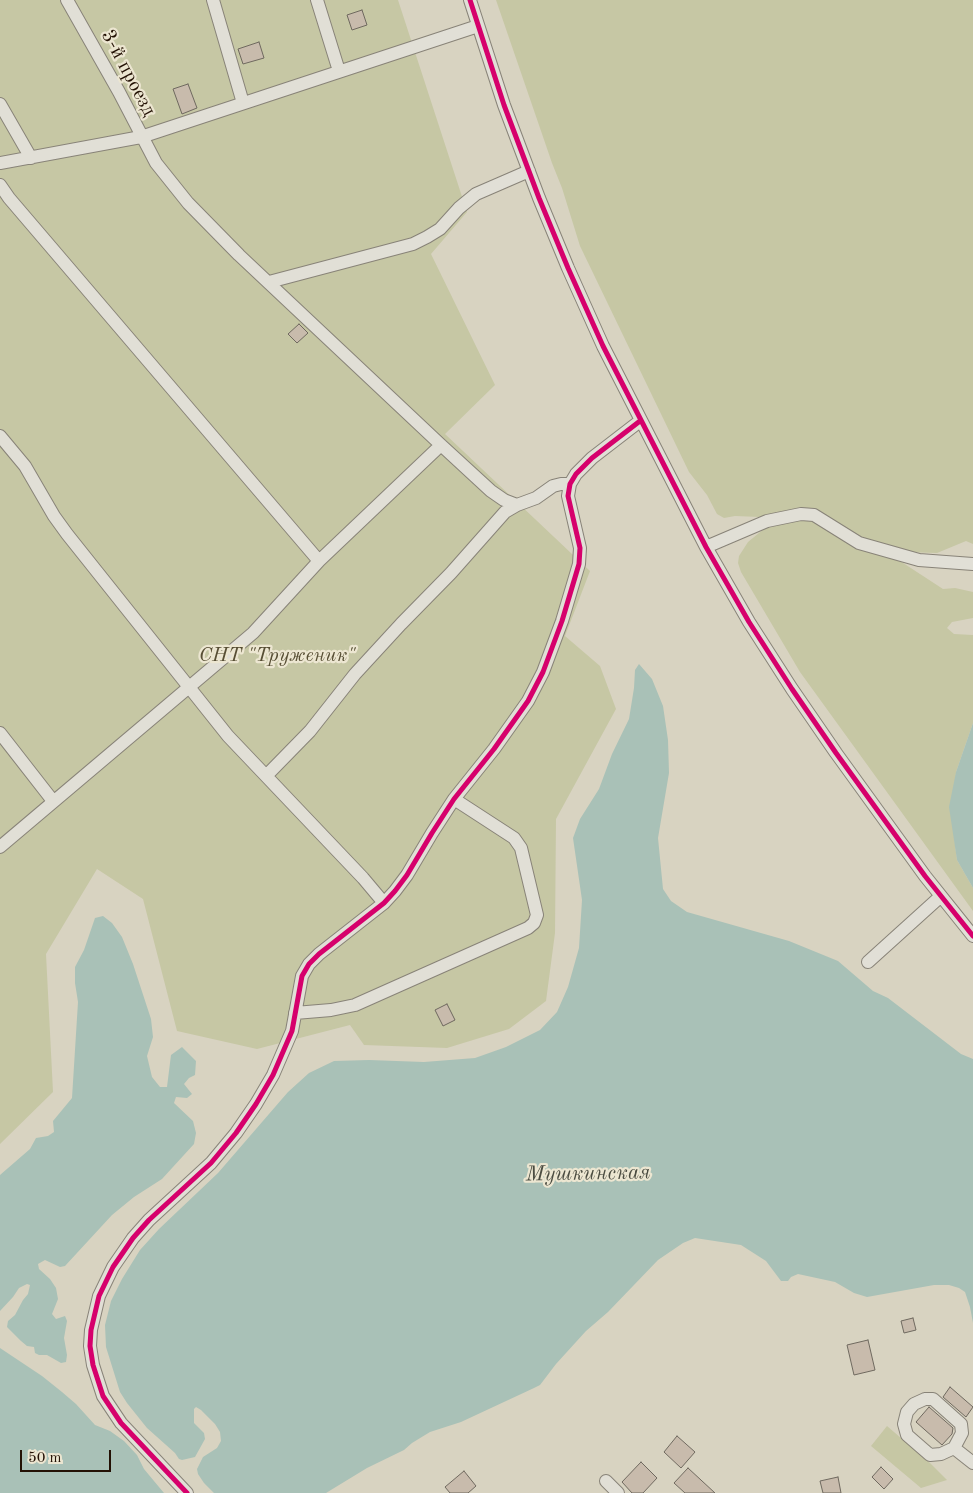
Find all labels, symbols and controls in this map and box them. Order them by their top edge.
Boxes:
street label: 3-й проезд [95,26,161,120]
park label: СНТ "Труженик" [199,644,355,668]
water label: Мушкинская [525,1160,651,1188]
scale bar [22,1440,114,1472]
text: 50 m [28,1451,62,1466]

